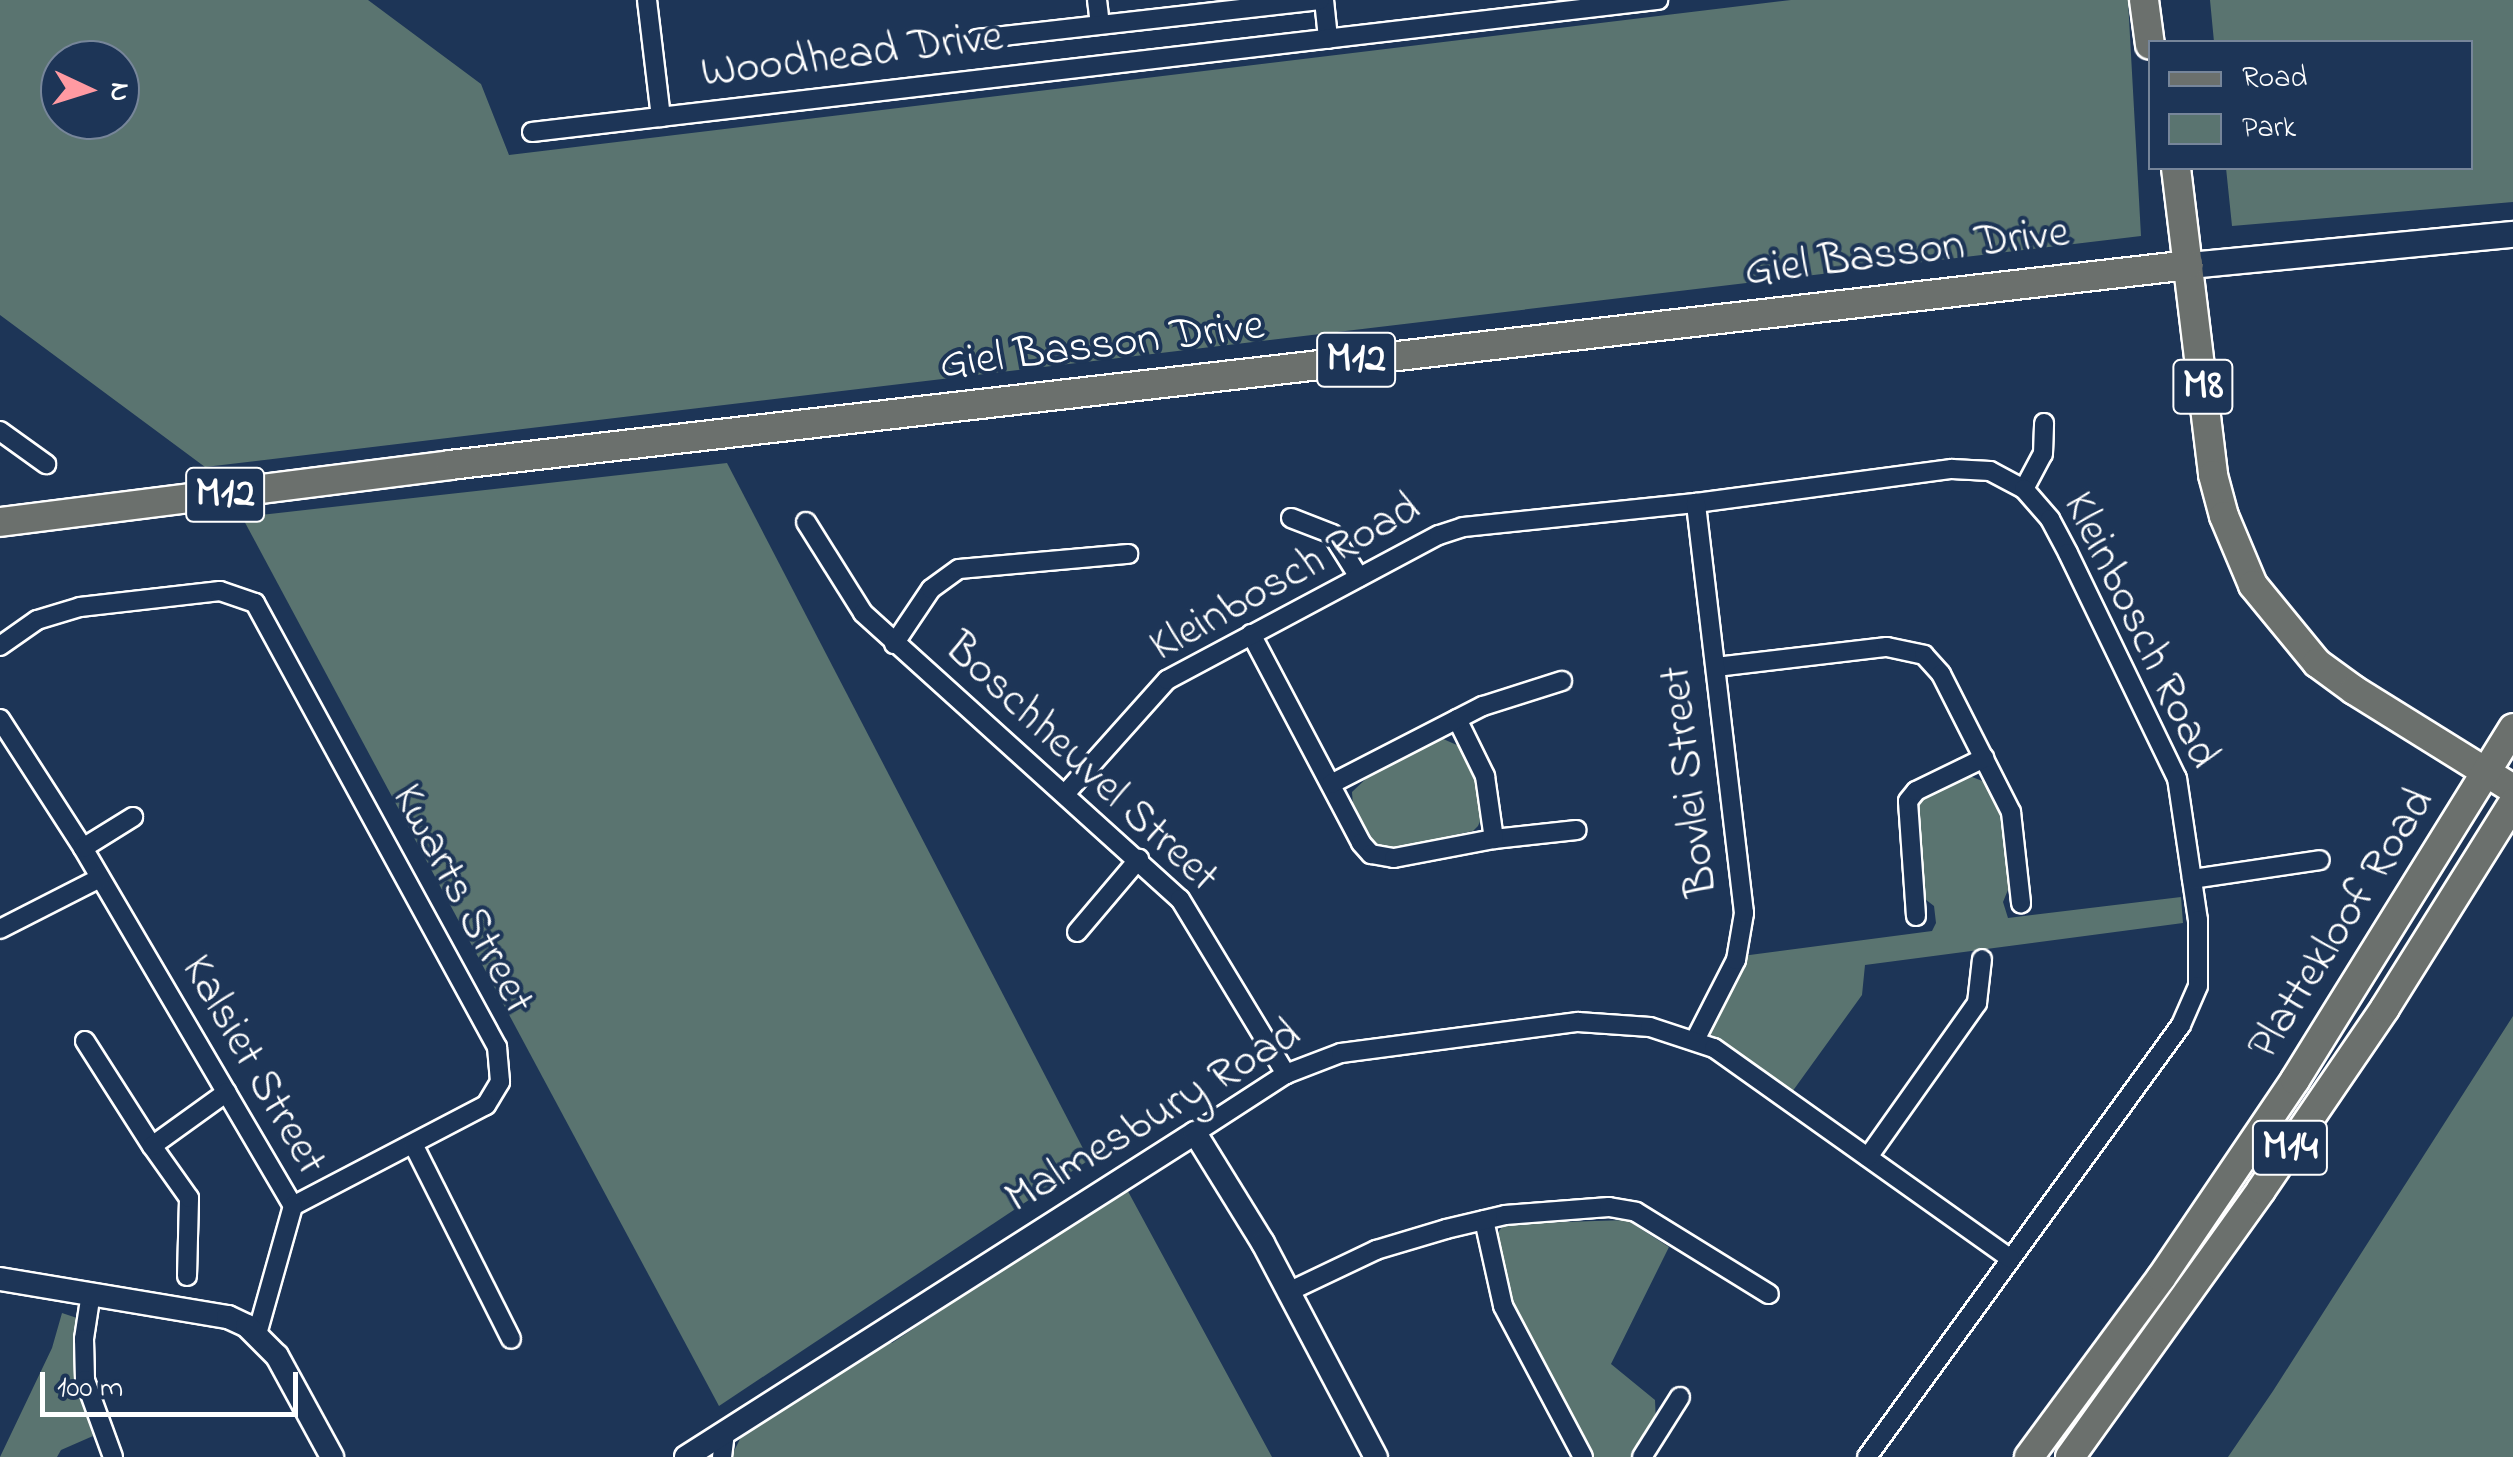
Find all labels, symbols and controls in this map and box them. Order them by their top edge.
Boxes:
street label: Woodhead Drive [698,12,1006,102]
north arrow [40,40,140,140]
legend [2148,40,2473,170]
text: Road [2242,57,2307,101]
text: N [97,81,140,103]
text: Park [2242,107,2296,151]
street label: Giel Basson Drive [1742,207,2072,301]
street label: Giel Basson Drive [937,300,1267,394]
road number: M12 [1316,323,1396,397]
road number: M8 [2170,350,2236,424]
road number: M12 [185,458,265,532]
street label: Kleinbosch Road [1142,483,1430,675]
street label: Kleinbosch Road [2049,484,2229,778]
street label: Boschheuvel Street [931,623,1229,905]
street label: Bovlei Street [1650,663,1732,899]
street label: Kwarts Street [378,776,544,1024]
street label: Plattekloof Road [2238,779,2448,1071]
street label: Kalsiet Street [167,947,337,1185]
street label: Malmesbury Road [997,1009,1311,1227]
road number: M14 [2250,1111,2330,1185]
scale bar [45,1352,302,1414]
text: 100 m [57,1367,123,1411]

